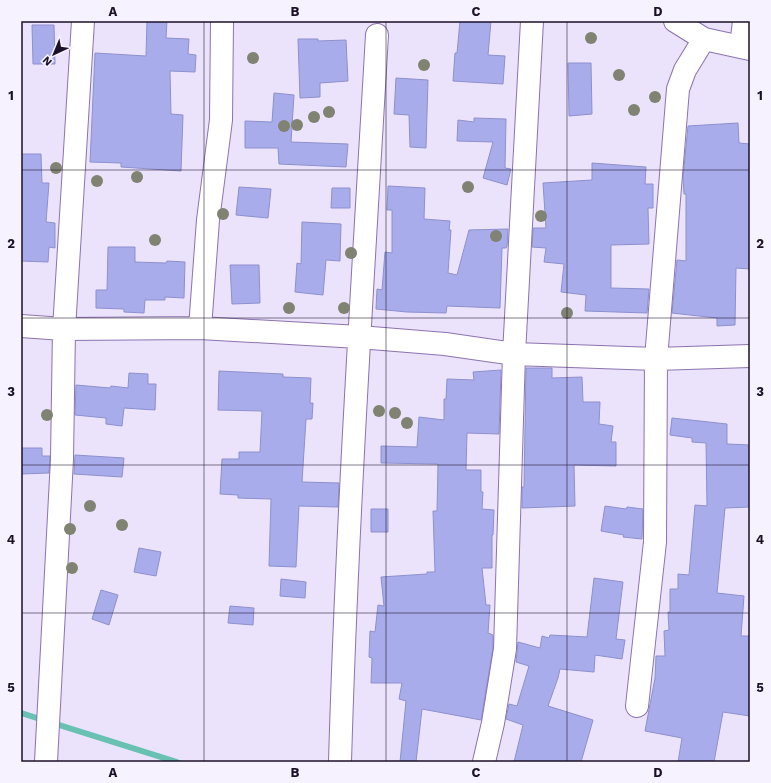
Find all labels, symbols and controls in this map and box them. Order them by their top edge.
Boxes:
text: A [109,4,118,19]
text: B [291,4,300,19]
text: C [472,4,481,19]
text: D [653,4,663,19]
north arrow [34,34,74,74]
text: N [40,53,55,68]
text: 1 [8,88,14,103]
text: 1 [757,88,763,103]
text: 2 [7,236,15,251]
text: 2 [756,236,764,251]
text: 3 [7,384,15,399]
text: 3 [756,384,764,399]
text: 4 [7,532,16,547]
text: 4 [756,532,765,547]
text: 5 [7,680,15,695]
text: 5 [756,680,764,695]
text: A [109,765,118,780]
text: B [291,765,300,780]
text: C [472,765,481,780]
text: D [653,765,663,780]

